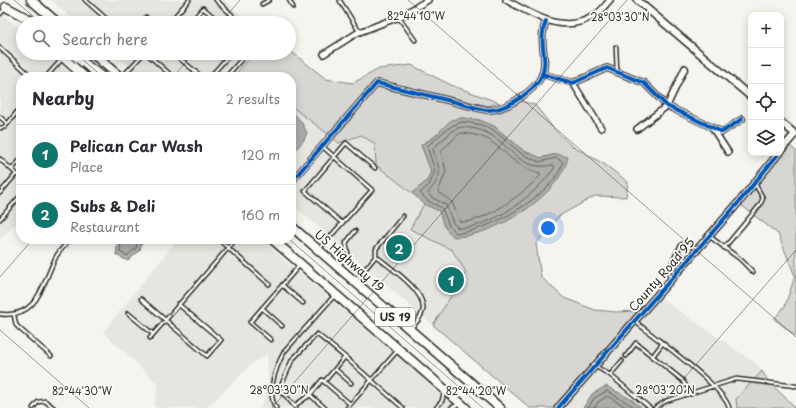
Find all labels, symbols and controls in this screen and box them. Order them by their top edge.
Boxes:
text: 82°44'10"W [387,8,446,23]
text: 28°03'30"N [590,9,650,24]
map controls [748,12,784,156]
button: + [748,12,784,48]
search box [16,16,296,60]
icon: search [30,27,52,49]
text: Search here [62,27,148,50]
button: − [748,48,784,84]
button: locate [748,84,784,120]
text: Nearby [32,85,94,111]
text: 2 results [226,89,280,108]
button: layers [748,120,784,156]
text: Pelican Car Wash [70,134,203,157]
text: 1 [42,145,48,164]
text: 120 m [241,145,280,164]
text: Place [70,157,103,176]
text: Subs & Deli [70,194,155,217]
text: 2 [40,205,50,224]
text: 160 m [241,205,280,224]
text: Restaurant [70,217,140,236]
your location [538,218,558,238]
street label: US Highway 19 [311,225,388,296]
pin: 2 [386,233,412,263]
street label: County Road 95 [624,233,698,315]
pin: 1 [438,265,464,295]
road number: US 19 [375,308,415,326]
text: 28°03'30"N [249,382,309,397]
text: 28°03'20"N [635,382,695,397]
text: 82°44'30"W [52,383,113,398]
text: 82°44'20"W [446,383,507,398]

